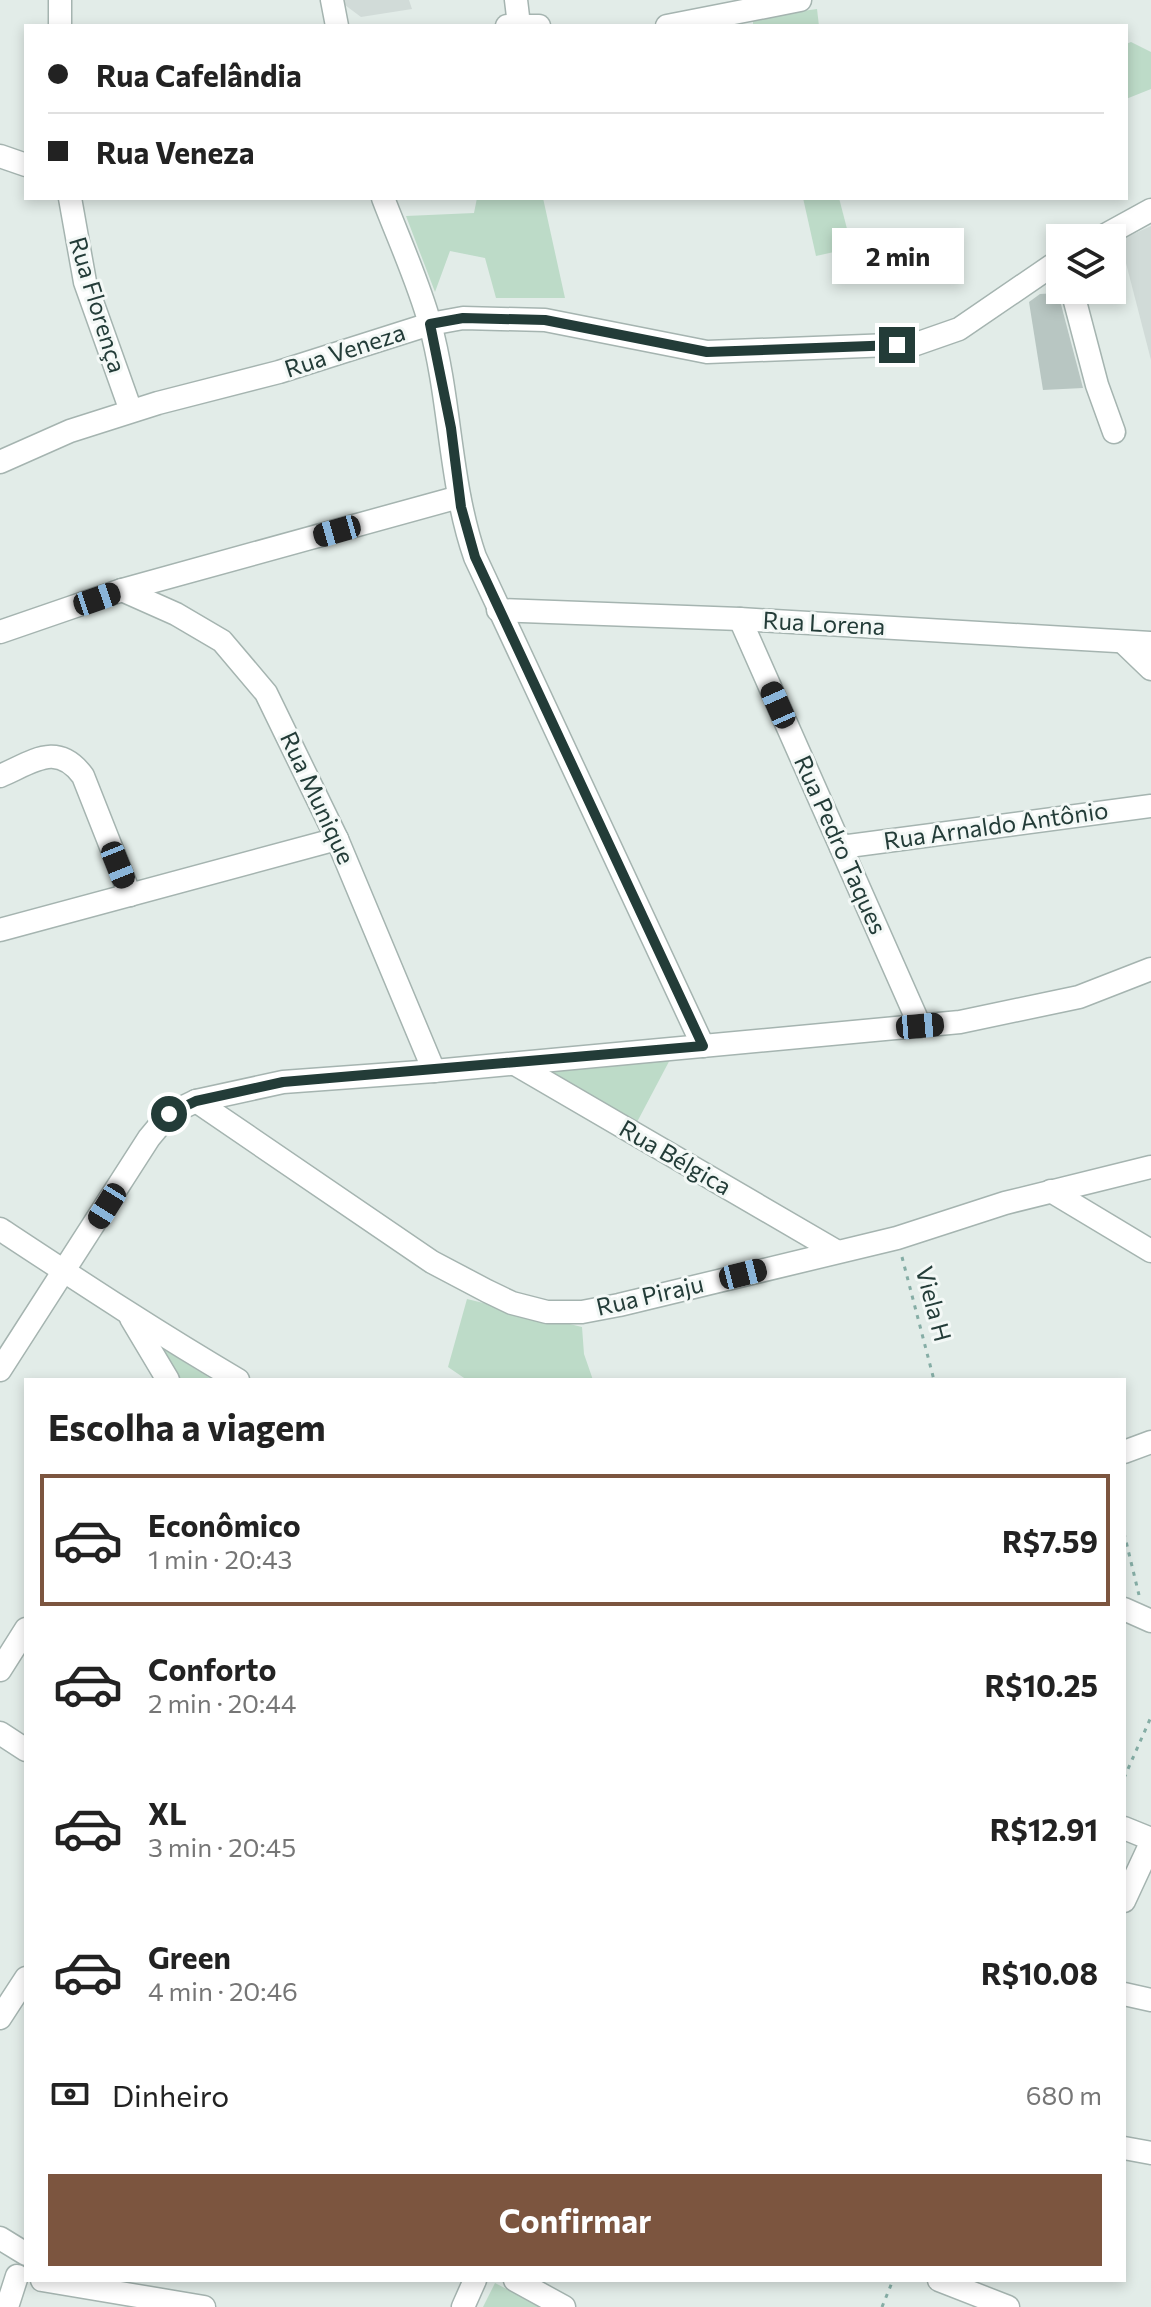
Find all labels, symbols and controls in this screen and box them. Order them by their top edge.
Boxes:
text: Rua Cafelândia [96,56,302,93]
text: Rua Veneza [96,133,254,170]
map controls [1046,224,1126,304]
button: layers [1046,224,1126,304]
callout: 2 min [831,229,963,285]
street label: Rua Florença [64,233,133,376]
text: 2 min [866,240,930,271]
street label: Rua Veneza [281,316,408,383]
route end [879,327,915,363]
car [311,513,363,549]
car [70,580,124,618]
street label: Rua Lorena [762,605,886,640]
car [757,678,799,732]
street label: Rua Munique [275,727,362,868]
street label: Rua Pedro Taques [789,750,894,938]
street label: Rua Arnaldo Antônio [882,794,1110,855]
car [98,838,138,892]
car [895,1012,945,1040]
route start [151,1096,187,1132]
street label: Rua Bélgica [615,1113,737,1200]
car [84,1179,130,1233]
car [717,1257,769,1291]
street label: Viela H [911,1263,958,1344]
street label: Rua Piraju [593,1268,706,1321]
text: Escolha a viagem [48,1404,326,1448]
icon: car [52,1504,124,1576]
text: Econômico [148,1506,301,1543]
text: R$7.59 [1002,1522,1098,1559]
text: 1 min · 20:43 [148,1543,292,1574]
icon: car [52,1648,124,1720]
text: Conforto [148,1650,276,1687]
text: R$10.25 [984,1666,1098,1703]
text: 2 min · 20:44 [148,1687,296,1718]
icon: car [52,1792,124,1864]
text: XL [148,1794,187,1831]
text: R$12.91 [990,1810,1098,1847]
text: 3 min · 20:45 [148,1831,296,1862]
icon: car [52,1936,124,2008]
text: Green [148,1938,231,1975]
text: R$10.08 [981,1954,1098,1991]
text: 4 min · 20:46 [148,1975,298,2006]
icon: cash [48,2072,92,2116]
text: Dinheiro [112,2076,229,2113]
text: 680 m [1026,2079,1102,2110]
button: Confirmar [48,2174,1102,2266]

